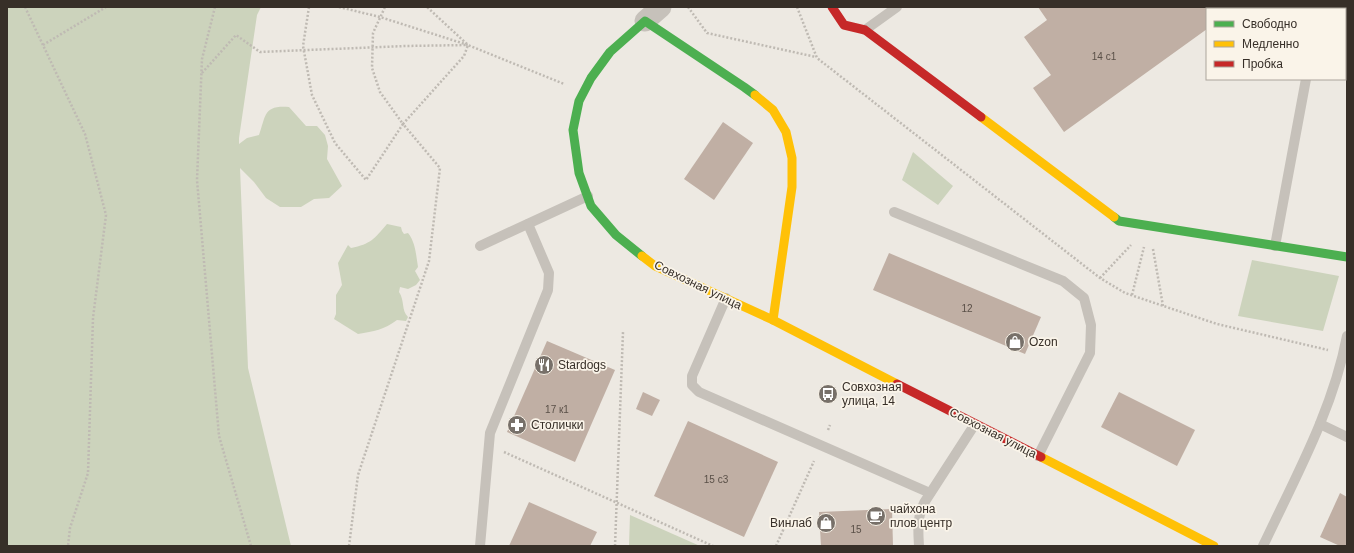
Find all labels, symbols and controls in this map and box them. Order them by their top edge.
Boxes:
legend [1206,8,1346,80]
text: Свободно [1242,17,1297,31]
text: Медленно [1242,37,1299,51]
house number: 14 с1 [1092,51,1117,62]
text: Пробка [1242,57,1283,71]
street label: Совхозная улица [652,258,744,312]
house number: 12 [961,303,973,314]
shop icon: Ozon [1004,331,1026,353]
place label: Ozon [1029,335,1058,349]
restaurant icon: Stardogs [533,354,555,376]
place label: Stardogs [558,358,606,372]
place label: Совхозная улица, 14 [842,380,901,408]
bus stop icon: Совхозная улица, 14 [817,383,839,405]
house number: 17 к1 [545,404,569,415]
street label: Совхозная улица [947,405,1039,461]
pharmacy icon: Столички [506,414,528,436]
place label: Столички [531,418,583,432]
house number: 15 с3 [704,474,729,485]
place label: чайхона плов центр [890,502,953,530]
cafe icon: чайхона плов центр [865,505,887,527]
shop icon: Винлаб [815,512,837,534]
place label: Винлаб [770,516,812,530]
house number: 15 [850,524,862,535]

